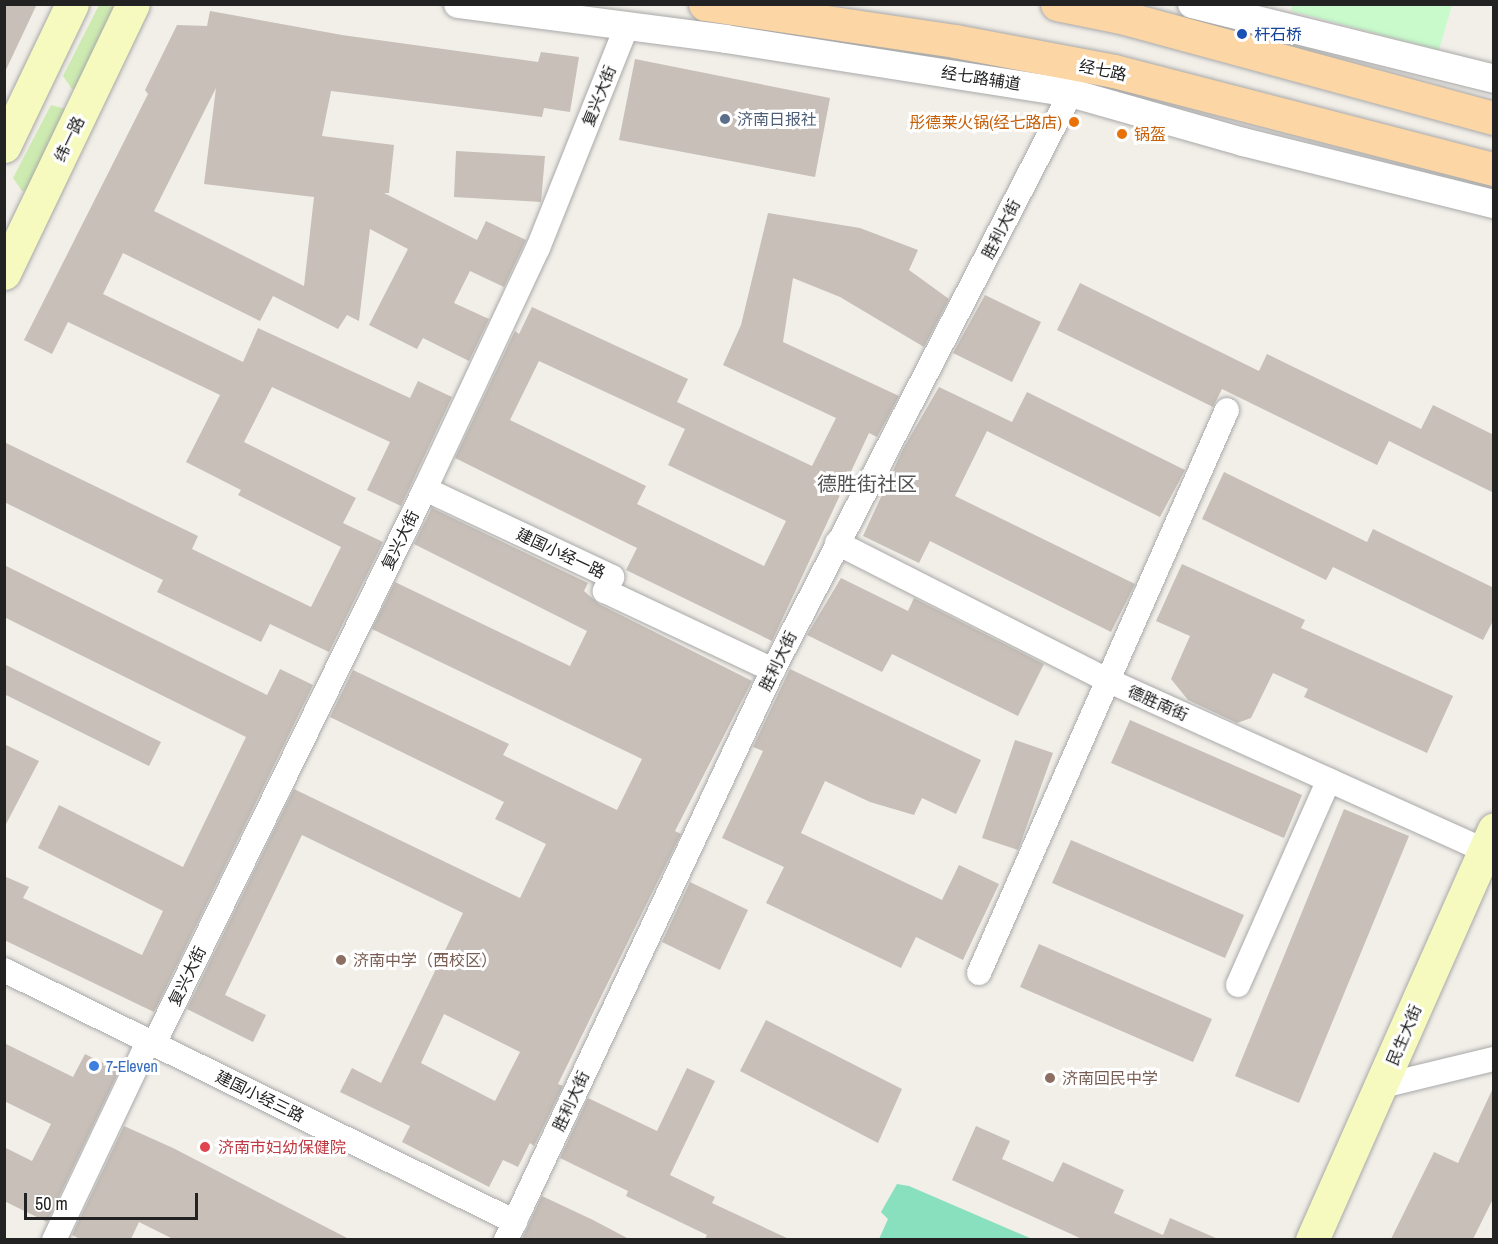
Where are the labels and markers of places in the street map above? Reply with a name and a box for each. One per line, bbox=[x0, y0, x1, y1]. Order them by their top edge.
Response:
place label: 杆石桥 bbox=[1254, 24, 1302, 44]
marker: 杆石桥 bbox=[1235, 27, 1249, 41]
place label: 济南日报社 bbox=[737, 109, 817, 129]
marker: 济南日报社 bbox=[718, 112, 732, 126]
place label: 彤德莱火锅(经七路店) bbox=[909, 112, 1062, 132]
marker: 彤德莱火锅(经七路店) bbox=[1067, 115, 1081, 129]
place label: 锅盔 bbox=[1134, 124, 1166, 144]
marker: 锅盔 bbox=[1115, 127, 1129, 141]
place label: 济南中学（西校区） bbox=[353, 950, 497, 970]
marker: 济南中学（西校区） bbox=[334, 953, 348, 967]
place label: 7-Eleven bbox=[106, 1056, 158, 1076]
marker: 7-Eleven bbox=[87, 1059, 101, 1073]
place label: 济南回民中学 bbox=[1062, 1068, 1158, 1088]
marker: 济南回民中学 bbox=[1043, 1071, 1057, 1085]
place label: 济南市妇幼保健院 bbox=[218, 1137, 346, 1157]
marker: 济南市妇幼保健院 bbox=[196, 1138, 214, 1156]

